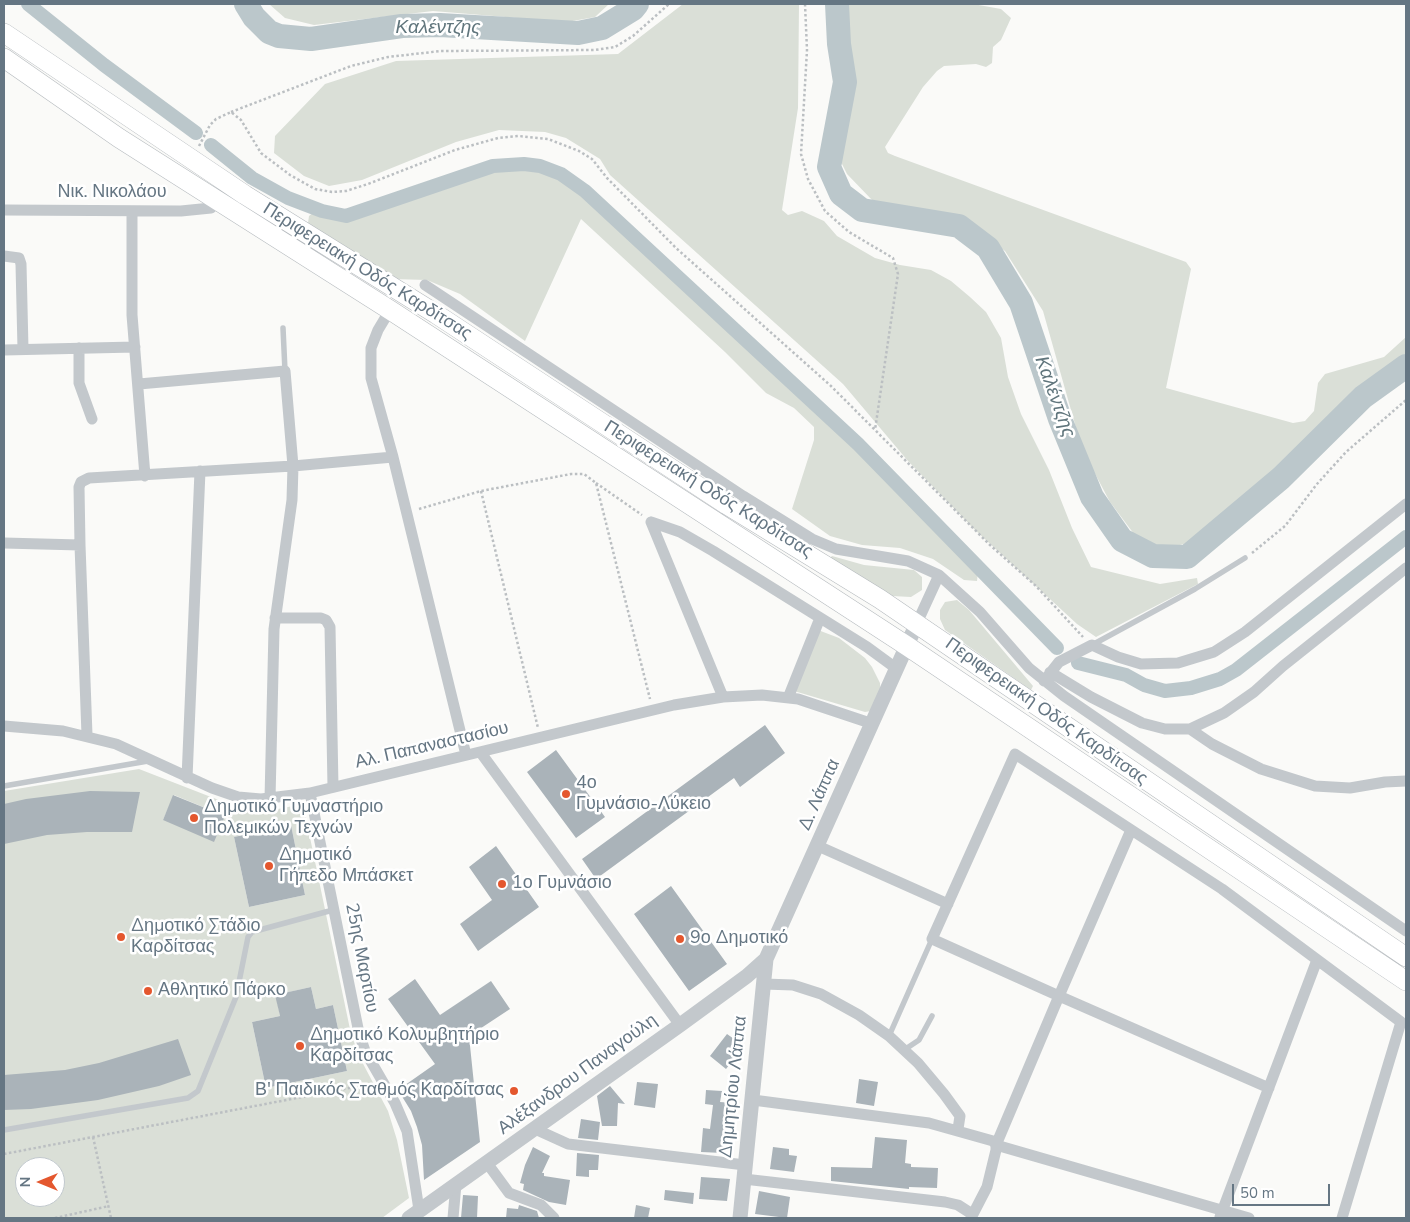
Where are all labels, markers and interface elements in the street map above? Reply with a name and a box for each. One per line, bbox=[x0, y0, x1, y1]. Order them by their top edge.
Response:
water label: Καλέντζης bbox=[396, 17, 480, 39]
street label: Νικ. Νικολάου bbox=[57, 182, 167, 204]
street label: Περιφερειακή Οδός Καρδίτσας bbox=[259, 199, 475, 345]
water label: Καλέντζης bbox=[1029, 353, 1079, 441]
street label: Περιφερειακή Οδός Καρδίτσας bbox=[600, 417, 816, 563]
street label: Περιφερειακή Οδός Καρδίτσας bbox=[941, 634, 1151, 790]
street label: Αλ. Παπαναστασίου bbox=[353, 718, 511, 774]
street label: Δ. Λάππα bbox=[795, 756, 845, 834]
place label: 4ο Γυμνάσιο-Λύκειο bbox=[576, 773, 711, 816]
marker: 4ο Γυμνάσιο-Λύκειο bbox=[560, 788, 572, 800]
place label: Δημοτικό Γυμναστήριο Πολεμικών Τεχνών bbox=[204, 797, 383, 840]
marker: Δημοτικό Γυμναστήριο Πολεμικών Τεχνών bbox=[188, 812, 200, 824]
place label: Δημοτικό Γήπεδο Μπάσκετ bbox=[279, 845, 413, 888]
marker: Δημοτικό Γήπεδο Μπάσκετ bbox=[263, 860, 275, 872]
place label: 1ο Γυμνάσιο bbox=[512, 873, 612, 895]
marker: 1ο Γυμνάσιο bbox=[496, 878, 508, 890]
street label: 25ης Μαρτίου bbox=[340, 901, 382, 1015]
place label: Δημοτικό Στάδιο Καρδίτσας bbox=[131, 916, 261, 959]
place label: 9ο Δημοτικό bbox=[690, 928, 788, 950]
marker: Δημοτικό Στάδιο Καρδίτσας bbox=[115, 931, 127, 943]
marker: 9ο Δημοτικό bbox=[674, 933, 686, 945]
place label: Αθλητικό Πάρκο bbox=[158, 980, 286, 1002]
marker: Αθλητικό Πάρκο bbox=[142, 985, 154, 997]
street label: Αλέξανδρου Παναγούλη bbox=[494, 1010, 662, 1140]
street label: Δημητρίου Λάππα bbox=[716, 1015, 752, 1159]
place label: Δημοτικό Κολυμβητήριο Καρδίτσας bbox=[310, 1025, 499, 1068]
marker: Δημοτικό Κολυμβητήριο Καρδίτσας bbox=[294, 1040, 306, 1052]
place label: Β' Παιδικός Σταθμός Καρδίτσας bbox=[255, 1080, 504, 1102]
marker: Β' Παιδικός Σταθμός Καρδίτσας bbox=[508, 1085, 520, 1097]
north arrow bbox=[15, 1157, 65, 1207]
scale bar bbox=[1235, 1174, 1332, 1206]
text: N bbox=[16, 1177, 35, 1187]
text: 50 m bbox=[1240, 1183, 1275, 1203]

